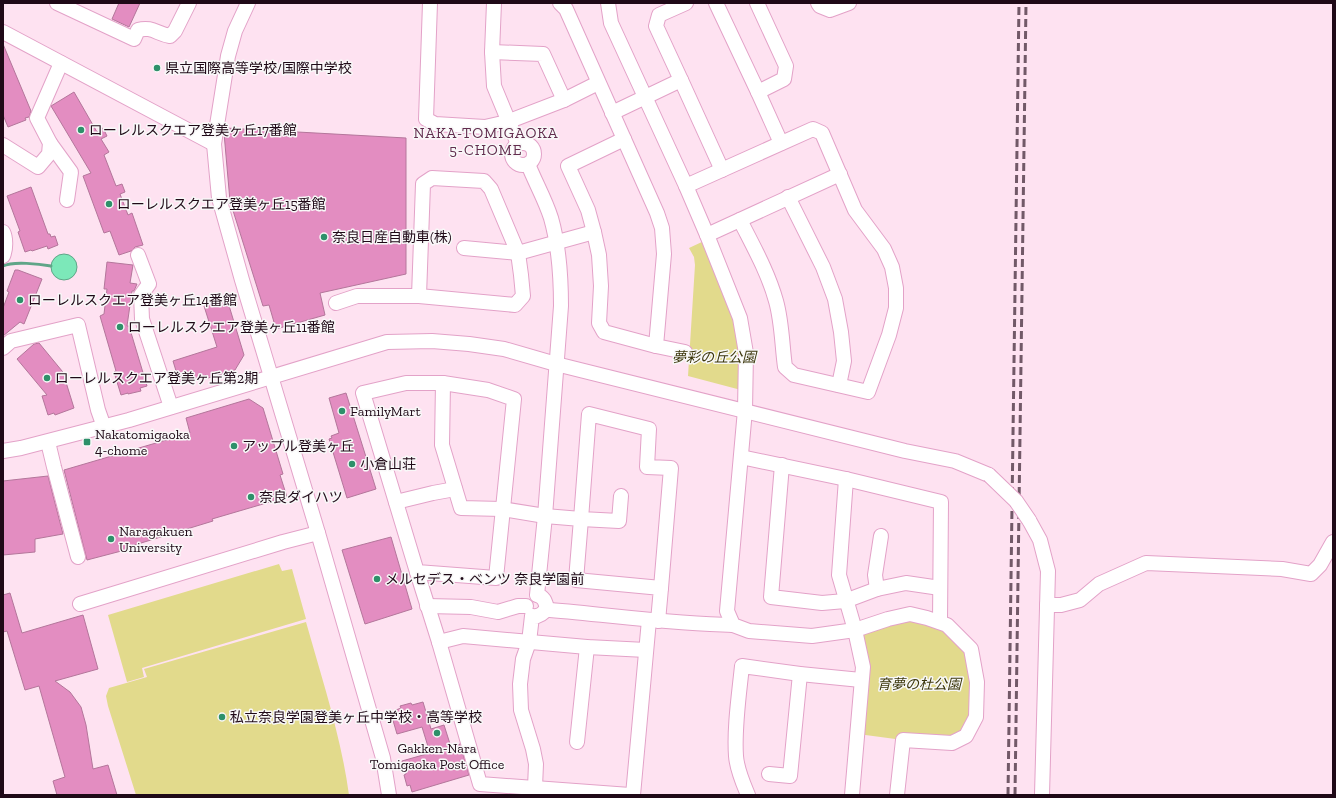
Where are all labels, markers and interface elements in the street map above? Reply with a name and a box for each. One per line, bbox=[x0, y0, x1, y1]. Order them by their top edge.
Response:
place label: 県立国際高等学校/国際中学校 bbox=[165, 60, 352, 77]
marker: 県立国際高等学校/国際中学校 bbox=[152, 63, 162, 73]
place label: ローレルスクエア登美ヶ丘17番館 bbox=[89, 122, 297, 139]
district label: NAKA-TOMIGAOKA 5-CHOME bbox=[413, 124, 559, 159]
marker: ローレルスクエア登美ヶ丘17番館 bbox=[76, 125, 86, 135]
place label: ローレルスクエア登美ヶ丘15番館 bbox=[117, 196, 326, 213]
marker: ローレルスクエア登美ヶ丘15番館 bbox=[104, 199, 114, 209]
place label: 奈良日産自動車(株) bbox=[332, 229, 452, 246]
marker: 奈良日産自動車(株) bbox=[319, 232, 329, 242]
place label: ローレルスクエア登美ヶ丘14番館 bbox=[28, 292, 237, 309]
marker: ローレルスクエア登美ヶ丘14番館 bbox=[15, 295, 25, 305]
place label: ローレルスクエア登美ヶ丘11番館 bbox=[128, 319, 335, 336]
marker: ローレルスクエア登美ヶ丘11番館 bbox=[115, 322, 125, 332]
park label: 夢彩の丘公園 bbox=[672, 349, 758, 366]
place label: ローレルスクエア登美ヶ丘第2期 bbox=[55, 370, 258, 387]
marker: ローレルスクエア登美ヶ丘第2期 bbox=[42, 373, 52, 383]
place label: FamilyMart bbox=[350, 403, 421, 420]
marker: FamilyMart bbox=[337, 406, 347, 416]
place label: Nakatomigaoka 4-chome bbox=[95, 426, 190, 459]
marker: Nakatomigaoka 4-chome bbox=[82, 437, 92, 447]
place label: アップル登美ヶ丘 bbox=[242, 438, 354, 455]
marker: アップル登美ヶ丘 bbox=[229, 441, 239, 451]
place label: 小倉山荘 bbox=[360, 456, 416, 473]
marker: 小倉山荘 bbox=[347, 459, 357, 469]
place label: 奈良ダイハツ bbox=[259, 489, 343, 506]
marker: 奈良ダイハツ bbox=[246, 492, 256, 502]
place label: Naragakuen University bbox=[119, 523, 193, 556]
marker: Naragakuen University bbox=[106, 534, 116, 544]
place label: メルセデス・ベンツ 奈良学園前 bbox=[385, 571, 584, 588]
marker: メルセデス・ベンツ 奈良学園前 bbox=[372, 574, 382, 584]
park label: 育夢の杜公園 bbox=[877, 676, 963, 693]
place label: 私立奈良学園登美ヶ丘中学校・高等学校 bbox=[230, 709, 482, 726]
marker: 私立奈良学園登美ヶ丘中学校・高等学校 bbox=[217, 712, 227, 722]
marker: Gakken-Nara Tomigaoka Post Office bbox=[432, 728, 442, 738]
place label: Gakken-Nara Tomigaoka Post Office bbox=[370, 740, 505, 773]

